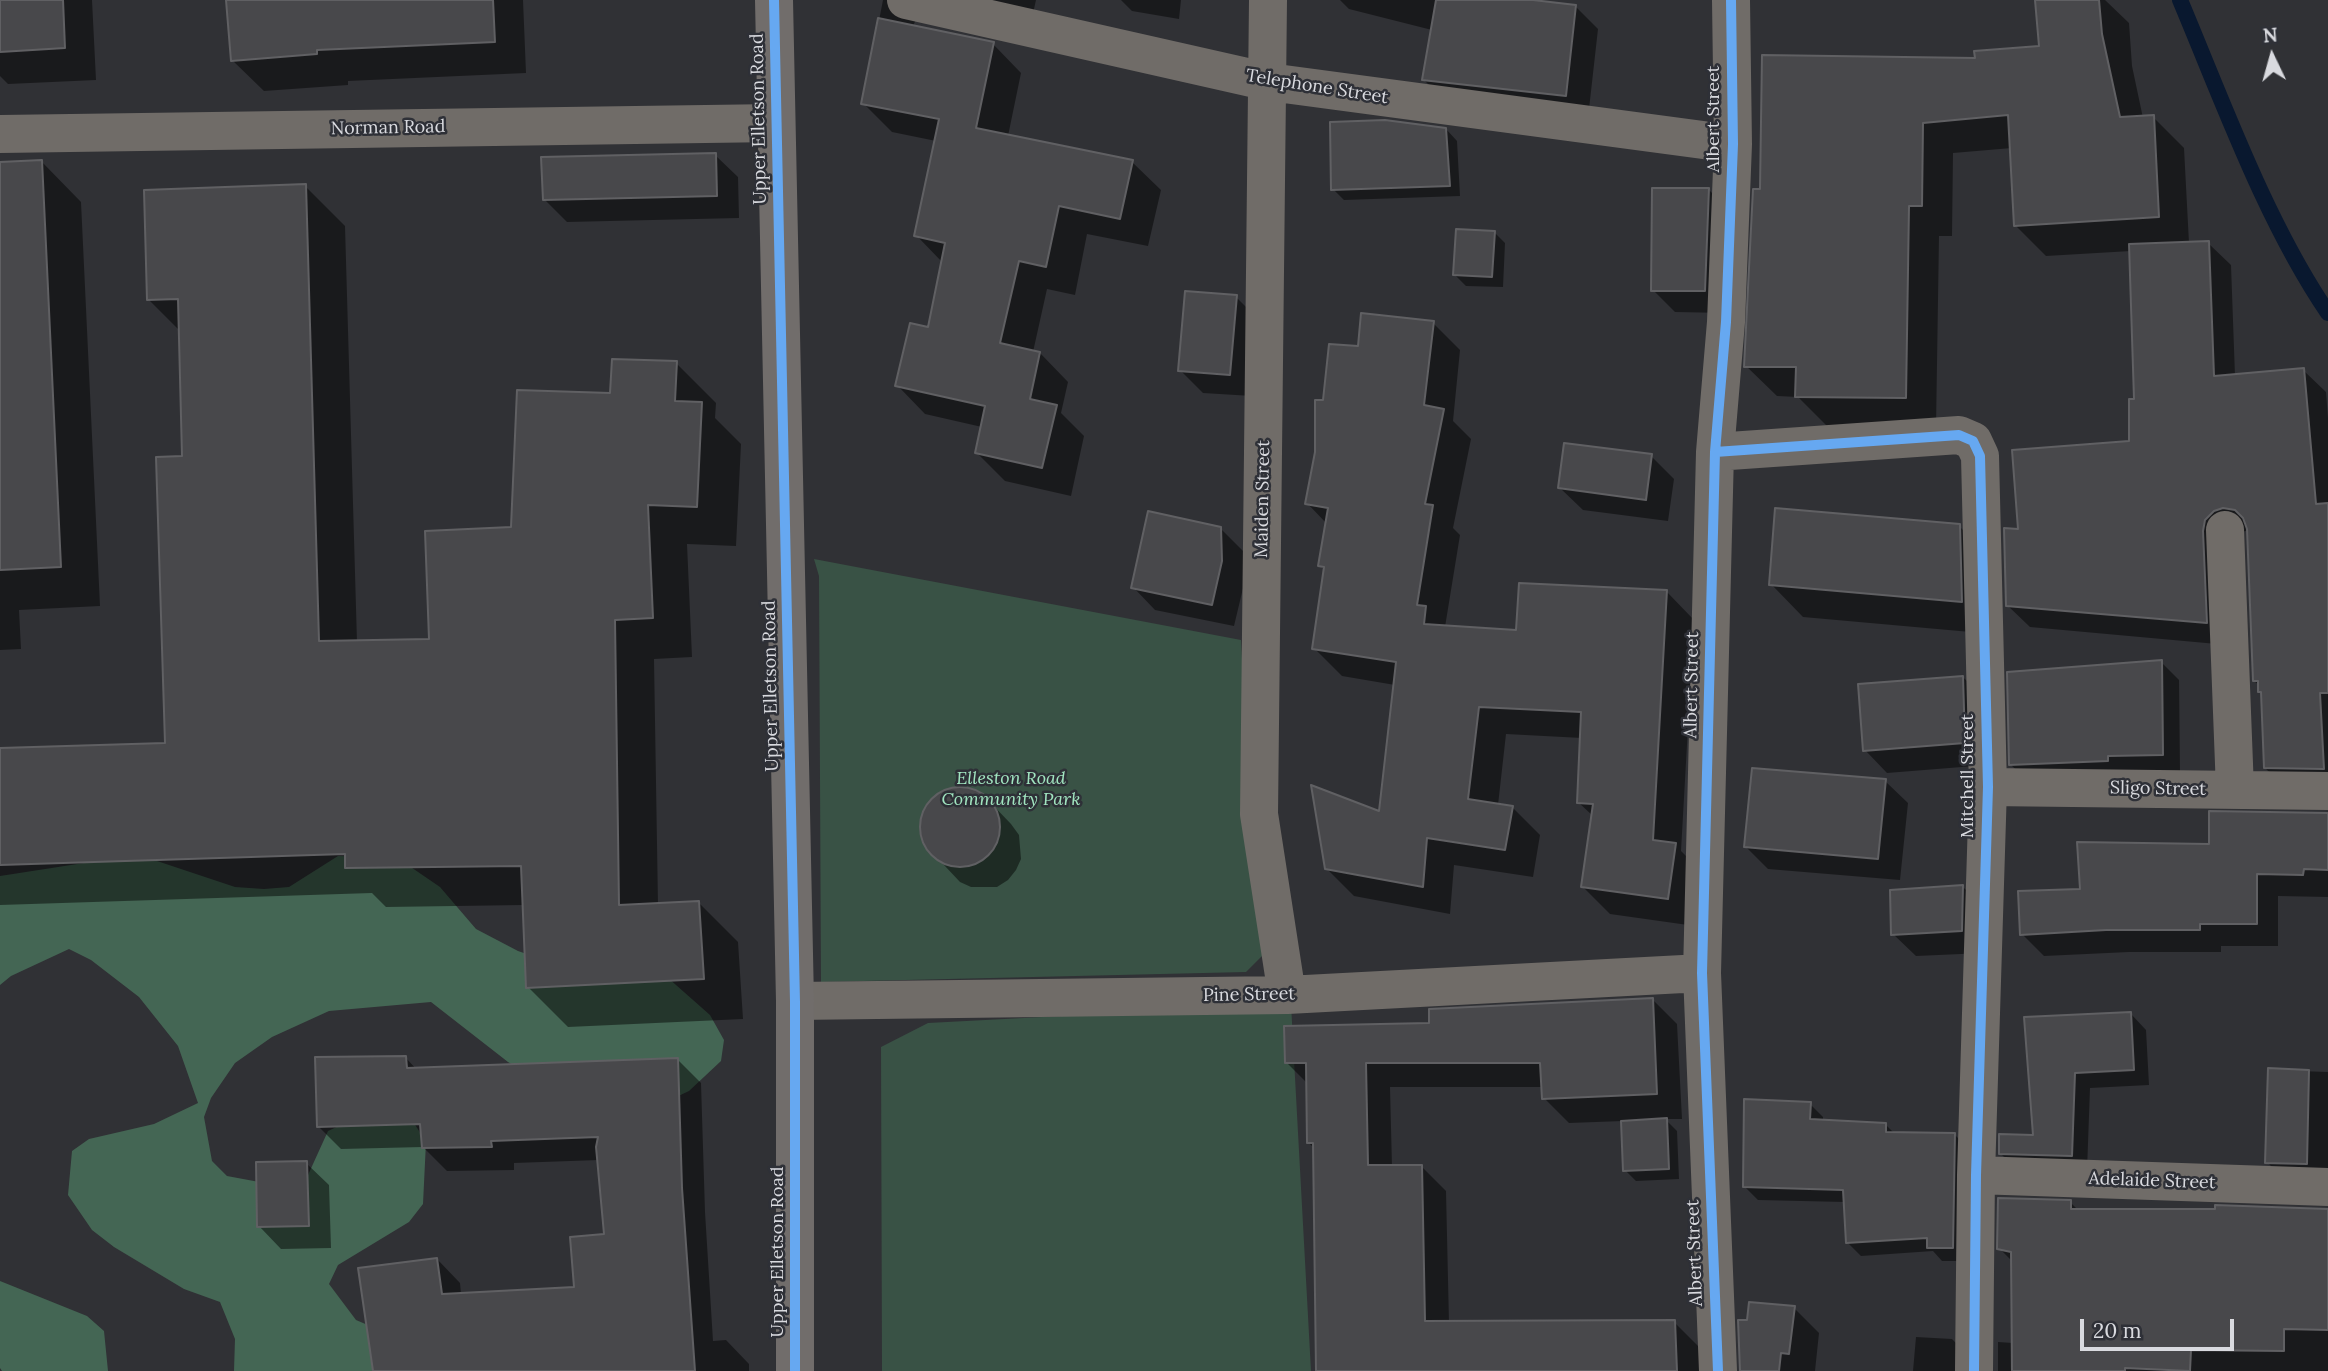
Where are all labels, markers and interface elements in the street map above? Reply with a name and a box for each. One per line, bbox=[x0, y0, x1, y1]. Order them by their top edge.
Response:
north arrow bbox=[2237, 21, 2307, 91]
text: N bbox=[2262, 22, 2279, 48]
street label: Upper Elletson Road bbox=[747, 33, 771, 205]
street label: Telephone Street bbox=[1244, 65, 1390, 109]
street label: Albert Street bbox=[1703, 65, 1725, 173]
street label: Norman Road bbox=[330, 116, 446, 140]
street label: Maiden Street bbox=[1251, 440, 1275, 558]
street label: Upper Elletson Road bbox=[759, 600, 783, 772]
street label: Albert Street bbox=[1680, 631, 1704, 739]
street label: Mitchell Street bbox=[1957, 714, 1979, 838]
park label: Elleston Road Community Park bbox=[941, 768, 1081, 810]
street label: Sligo Street bbox=[2110, 777, 2206, 801]
street label: Pine Street bbox=[1203, 983, 1295, 1007]
street label: Upper Elletson Road bbox=[767, 1166, 789, 1338]
street label: Adelaide Street bbox=[2088, 1168, 2216, 1194]
street label: Albert Street bbox=[1682, 1199, 1708, 1307]
scale bar bbox=[2083, 1304, 2237, 1348]
text: 20 m bbox=[2093, 1317, 2142, 1344]

